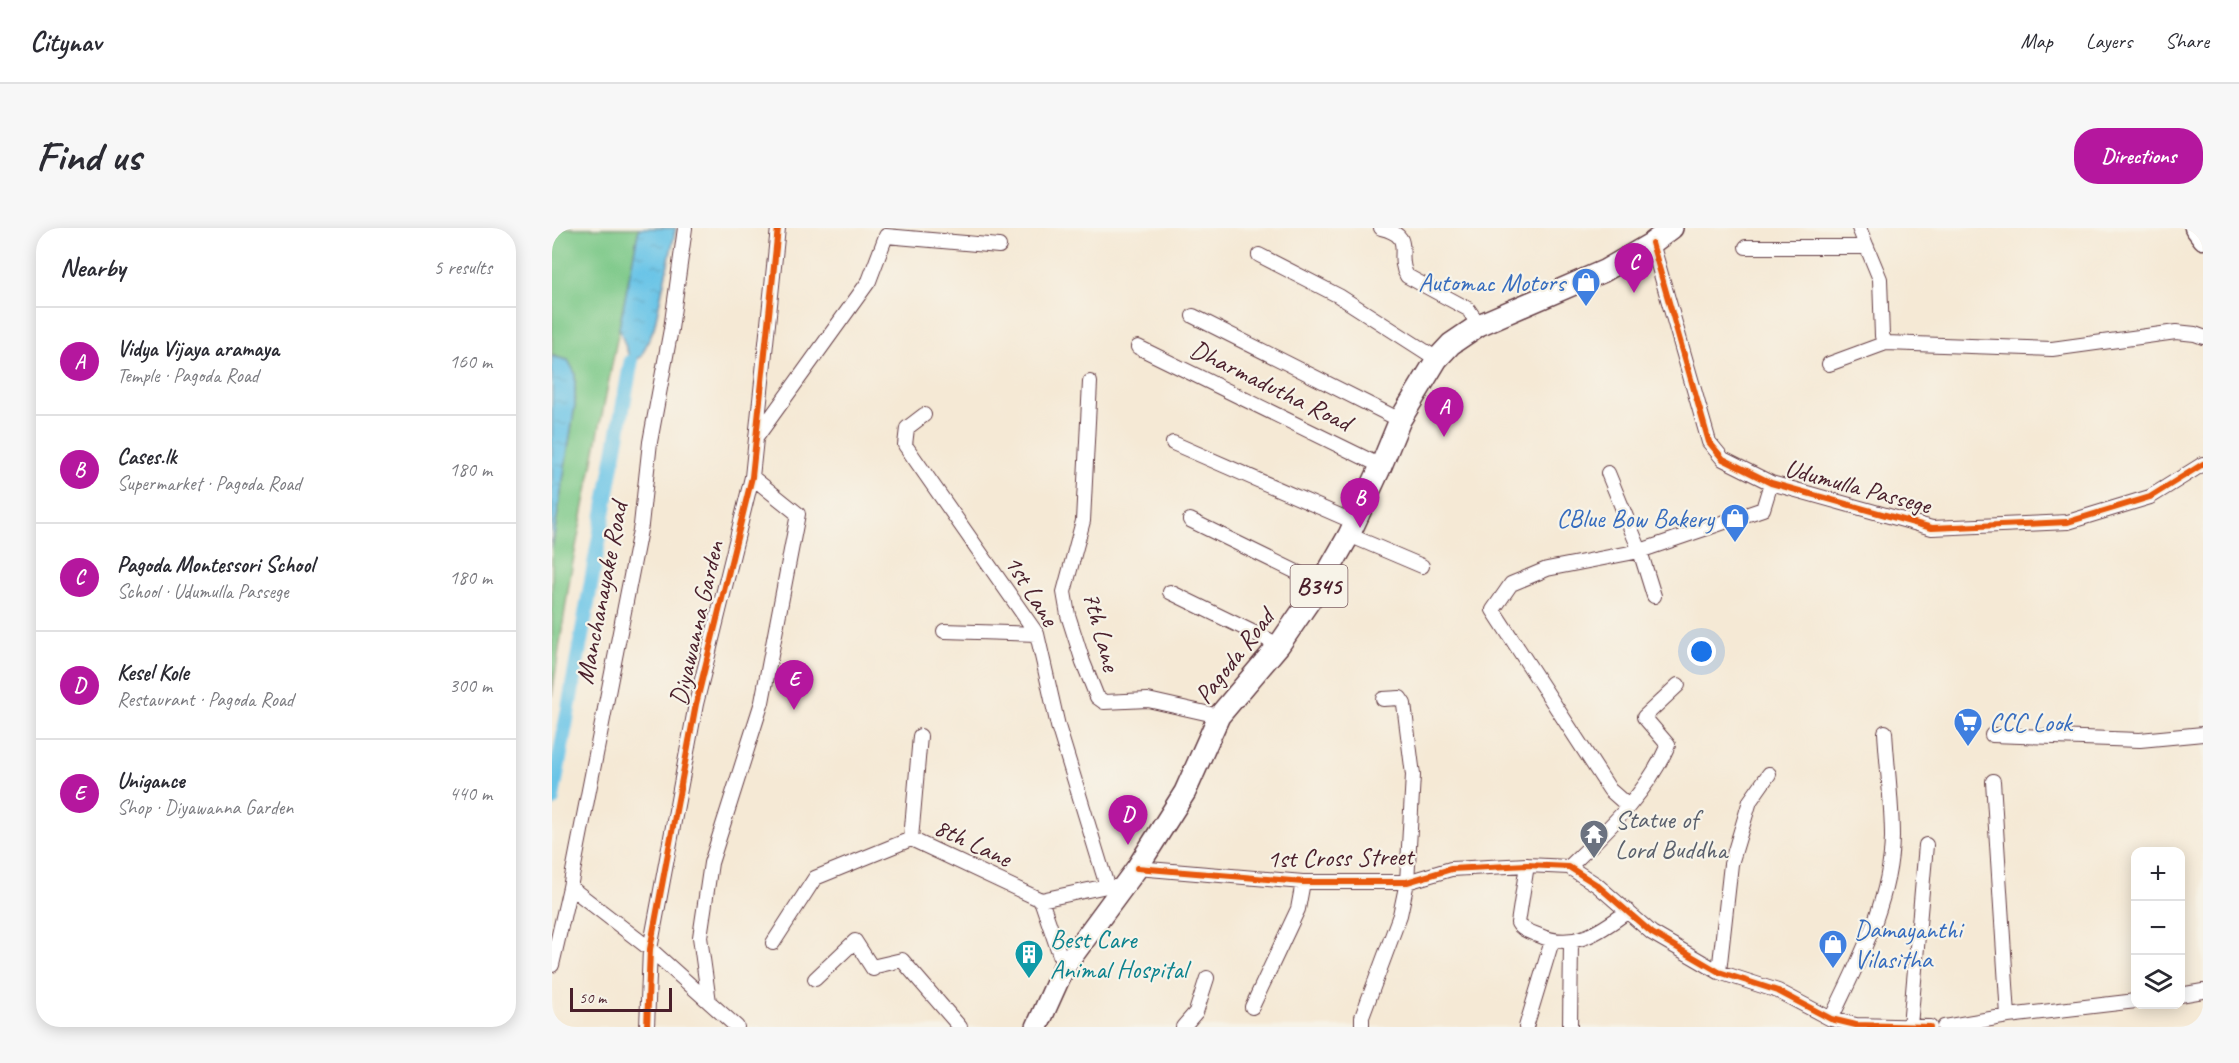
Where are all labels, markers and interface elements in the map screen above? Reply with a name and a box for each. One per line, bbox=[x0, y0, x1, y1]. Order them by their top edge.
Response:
text: Citynav bbox=[30, 24, 101, 59]
text: Map bbox=[2020, 28, 2053, 54]
text: Layers bbox=[2086, 28, 2132, 54]
text: Share bbox=[2165, 28, 2209, 54]
button: Directions bbox=[2074, 128, 2203, 184]
text: Find us bbox=[36, 130, 141, 183]
pin: C bbox=[1614, 244, 1654, 293]
text: Nearby bbox=[60, 251, 125, 284]
text: 5 results bbox=[433, 255, 492, 280]
place label: Automac Motors bbox=[1418, 266, 1567, 299]
shop icon: Automac Motors bbox=[1570, 266, 1602, 308]
street label: Dharmadutha Road bbox=[1185, 332, 1360, 440]
text: Vidya Vijaya aramaya bbox=[117, 335, 279, 363]
text: A bbox=[74, 349, 85, 374]
text: 160 m bbox=[449, 349, 492, 374]
text: Temple · Pagoda Road bbox=[117, 363, 259, 388]
pin: A bbox=[1424, 388, 1464, 437]
text: Cases.lk bbox=[117, 443, 177, 471]
street label: Udumulla Passege bbox=[1781, 451, 1936, 522]
text: B bbox=[74, 457, 85, 482]
text: 180 m bbox=[449, 457, 492, 482]
text: Supermarket · Pagoda Road bbox=[117, 471, 301, 496]
pin: B bbox=[1340, 478, 1380, 528]
street label: Manchanayake Road bbox=[568, 496, 636, 687]
place label: CBlue Bow Bakery bbox=[1556, 502, 1716, 535]
shop icon: CBlue Bow Bakery bbox=[1719, 502, 1751, 544]
street label: Diyawanna Garden bbox=[662, 537, 732, 708]
street label: 1st Lane bbox=[997, 548, 1067, 633]
text: Pagoda Montessori School bbox=[117, 551, 314, 579]
text: C bbox=[75, 565, 84, 590]
text: 180 m bbox=[449, 565, 492, 590]
road number: B345 bbox=[1290, 565, 1347, 607]
text: School · Udumulla Passege bbox=[117, 579, 289, 604]
street label: 7th Lane bbox=[1075, 588, 1128, 676]
street label: Pagoda Road bbox=[1187, 599, 1284, 710]
your location bbox=[1687, 637, 1716, 666]
text: Kesel Kole bbox=[117, 659, 189, 687]
pin: E bbox=[774, 660, 814, 710]
text: D bbox=[74, 673, 85, 698]
text: 300 m bbox=[449, 673, 492, 698]
text: Restaurant · Pagoda Road bbox=[117, 687, 294, 712]
supermarket icon: CCC Look bbox=[1952, 706, 1984, 748]
place label: CCC Look bbox=[1989, 706, 2074, 739]
text: Unigance bbox=[117, 767, 185, 795]
text: E bbox=[74, 781, 85, 806]
text: 440 m bbox=[449, 781, 492, 806]
text: Shop · Diyawanna Garden bbox=[117, 795, 293, 820]
pin: D bbox=[1108, 796, 1148, 845]
place label: Statue of Lord Buddha bbox=[1615, 803, 1729, 866]
street label: 8th Lane bbox=[929, 810, 1018, 875]
temple icon: Statue of Lord Buddha bbox=[1578, 818, 1610, 860]
street label: 1st Cross Street bbox=[1267, 840, 1416, 875]
map controls bbox=[2131, 847, 2185, 1009]
button: + bbox=[2131, 847, 2185, 901]
button: − bbox=[2131, 901, 2185, 955]
place label: Damayanthi Vilasitha bbox=[1854, 913, 1965, 976]
place label: Best Care Animal Hospital bbox=[1050, 923, 1192, 986]
shop icon: Damayanthi Vilasitha bbox=[1817, 928, 1849, 970]
building icon: Best Care Animal Hospital bbox=[1013, 938, 1045, 980]
button: layers bbox=[2131, 955, 2185, 1009]
scale bar bbox=[570, 985, 672, 1012]
text: 50 m bbox=[579, 988, 606, 1008]

